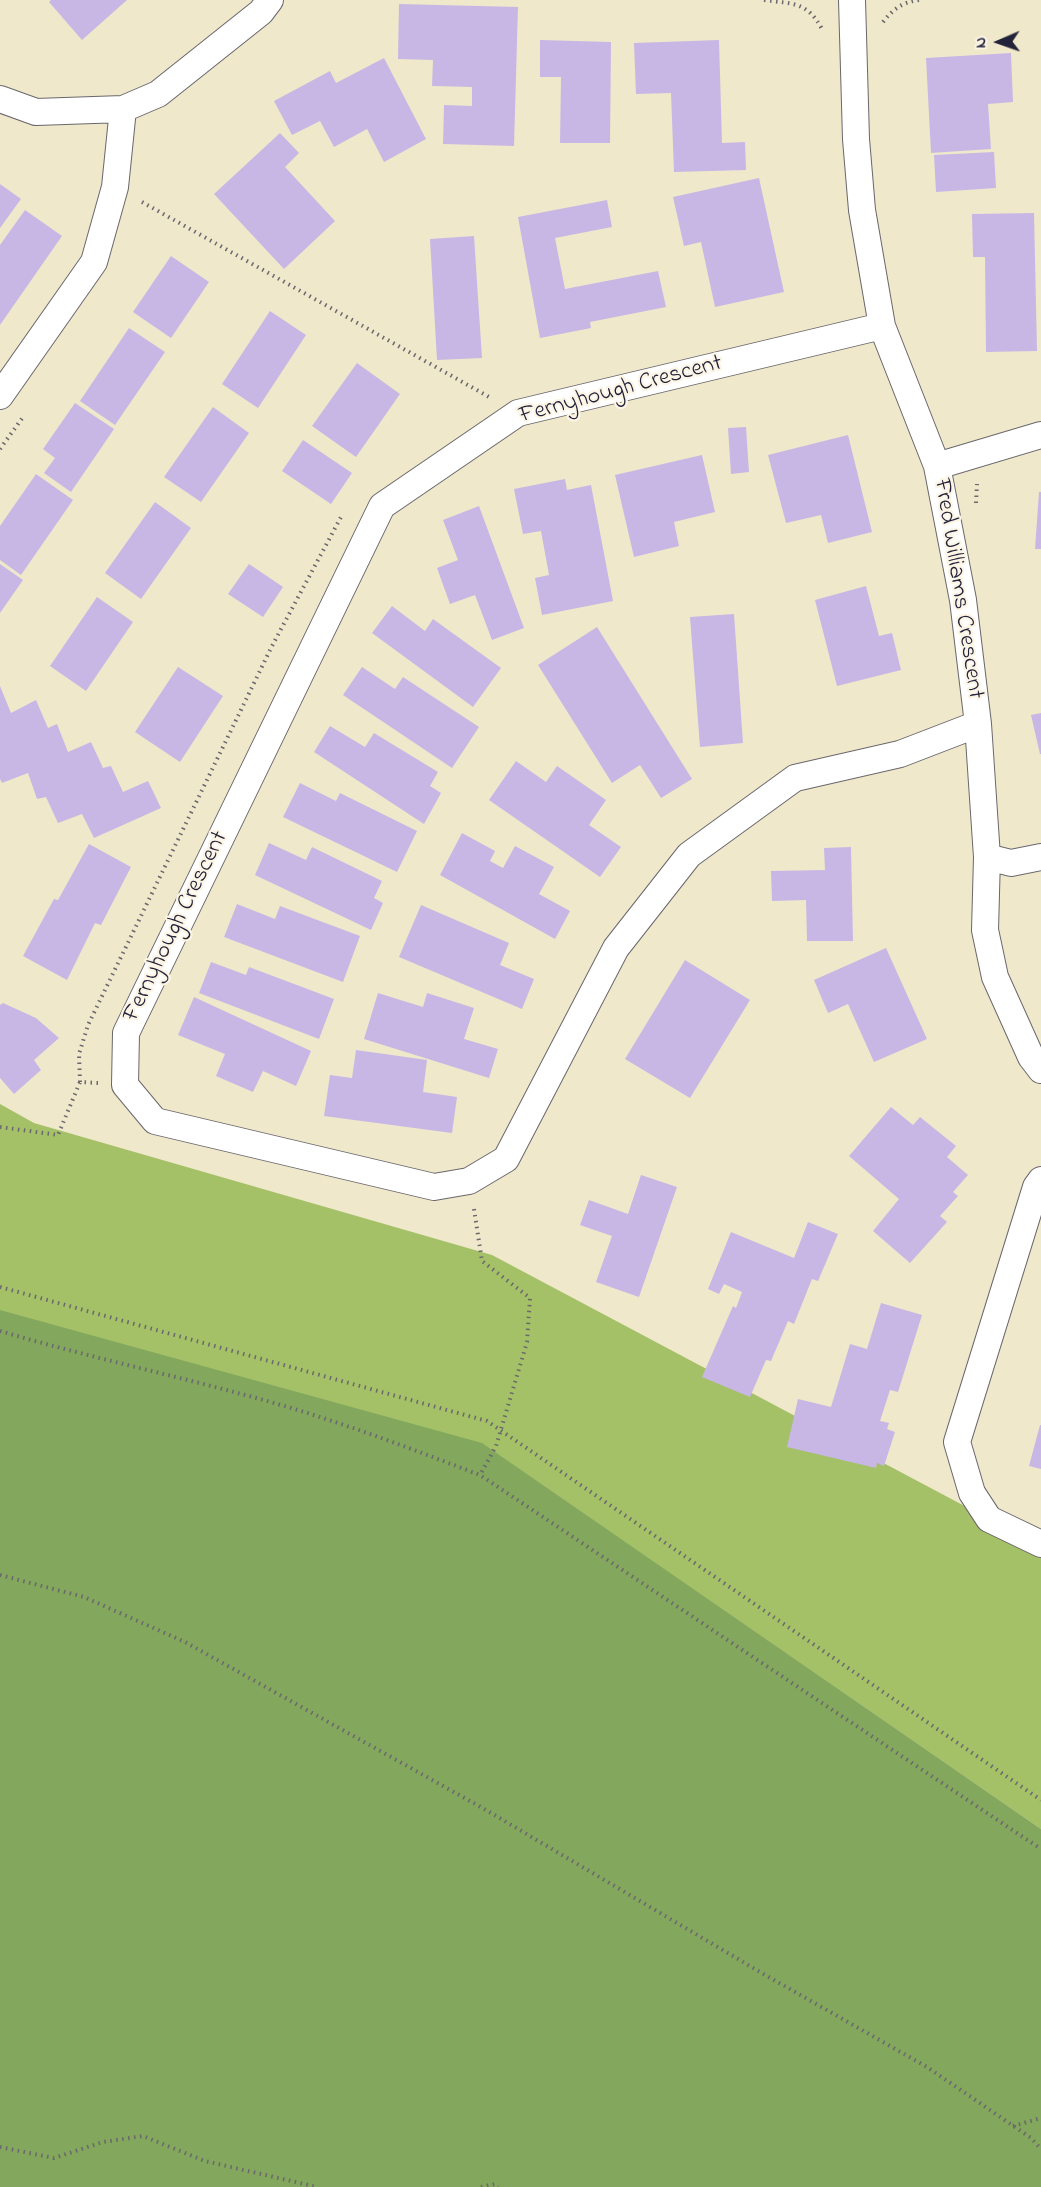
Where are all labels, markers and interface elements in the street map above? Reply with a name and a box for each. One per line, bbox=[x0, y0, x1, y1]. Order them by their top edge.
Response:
north arrow bbox=[969, 12, 1029, 72]
text: N bbox=[969, 37, 993, 48]
street label: Fernyhough Crescent bbox=[517, 350, 725, 432]
street label: Fred Williams Crescent bbox=[925, 477, 989, 701]
street label: Fernyhough Crescent bbox=[118, 827, 236, 1027]

